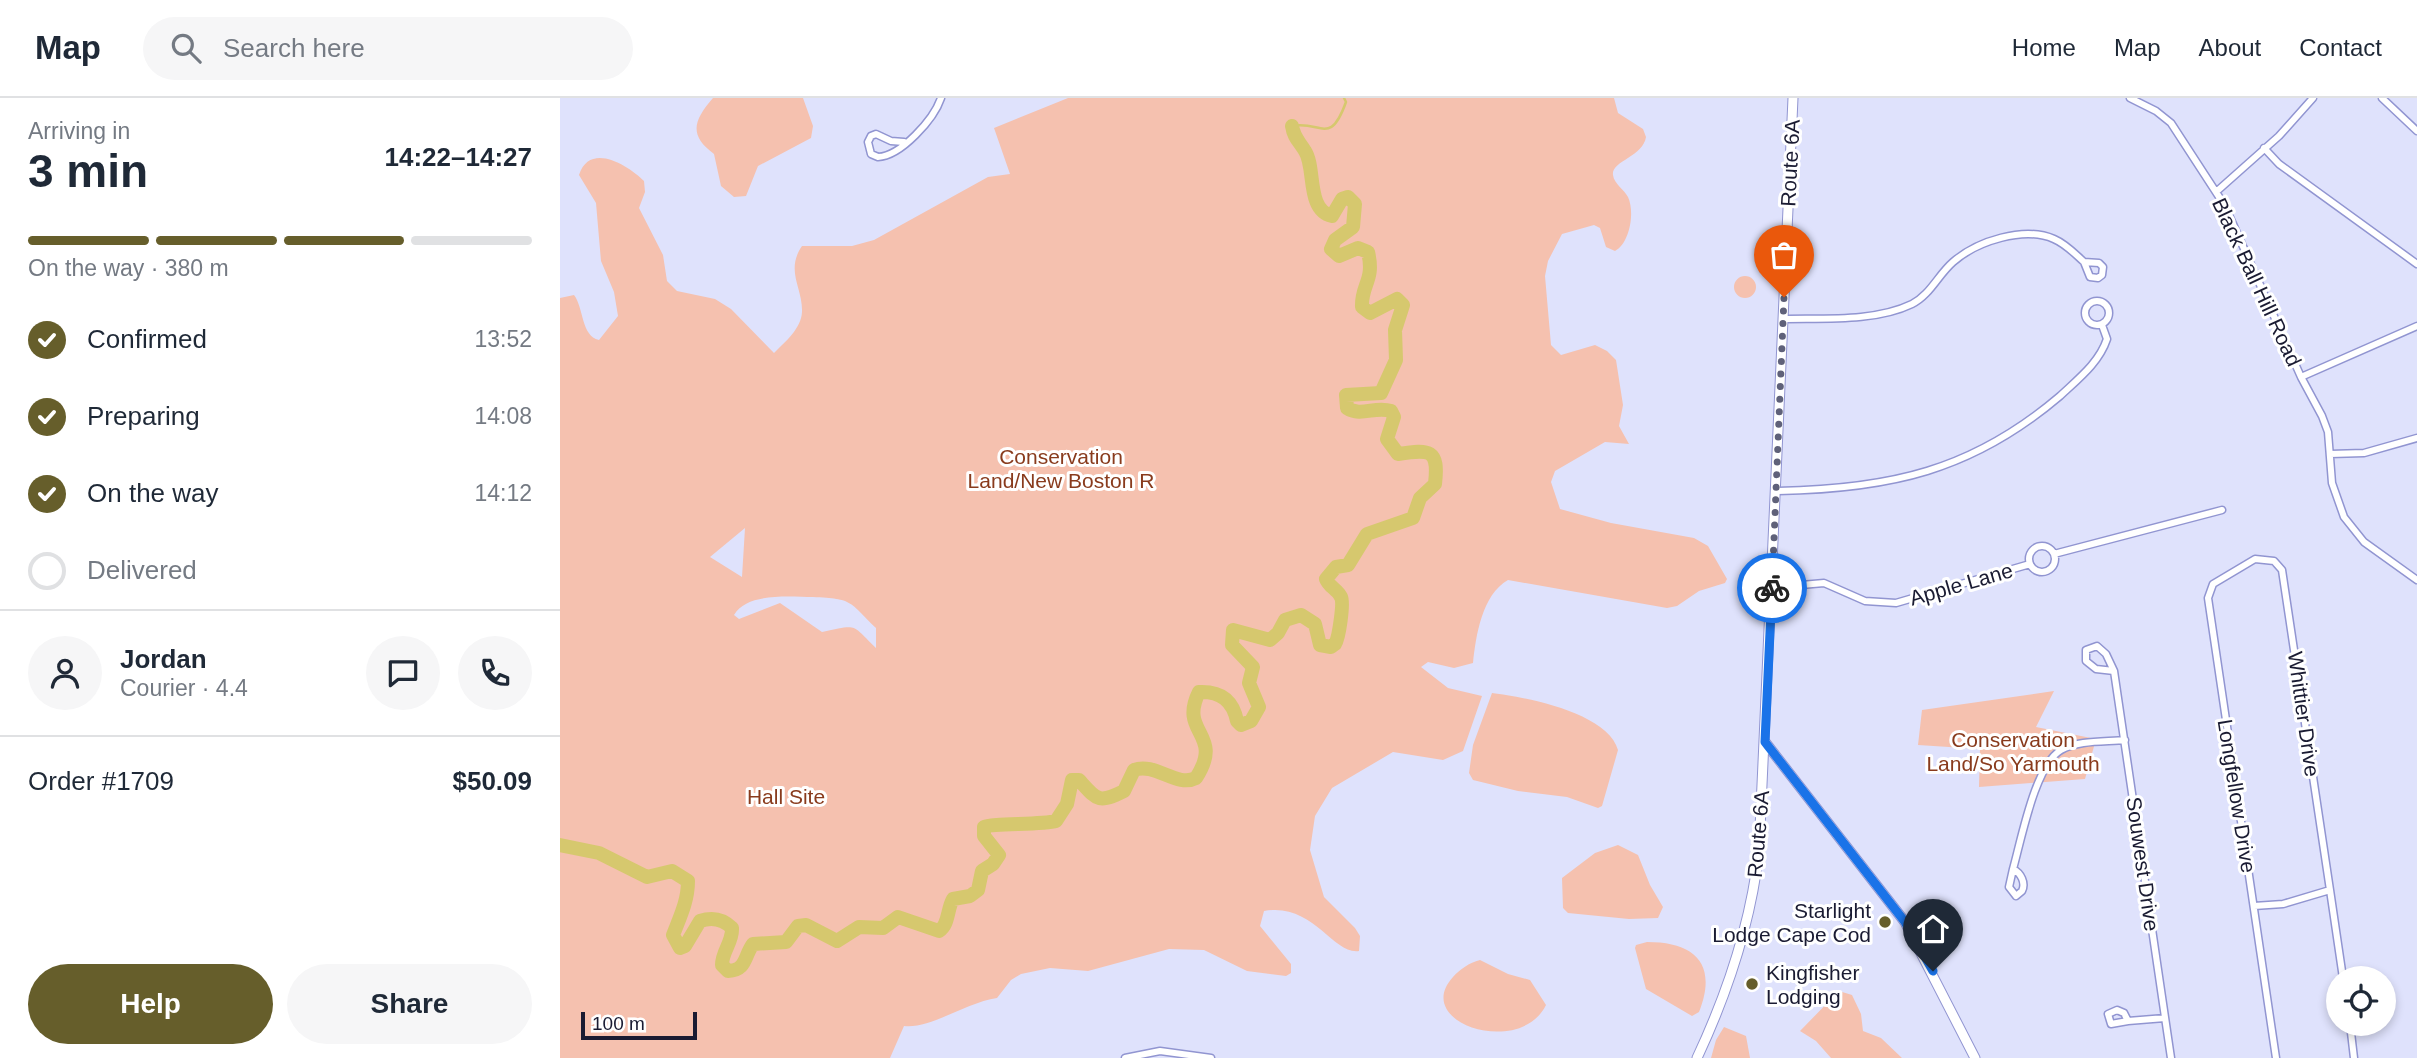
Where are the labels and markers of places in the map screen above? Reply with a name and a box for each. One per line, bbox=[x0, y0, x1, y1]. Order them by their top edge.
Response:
pin bbox=[1754, 225, 1814, 297]
place label: Starlight Lodge Cape Cod bbox=[1712, 899, 1871, 946]
pin bbox=[1903, 899, 1963, 971]
marker: Starlight Lodge Cape Cod bbox=[1877, 914, 1893, 930]
place label: Kingfisher Lodging bbox=[1766, 961, 1859, 1008]
marker: Kingfisher Lodging bbox=[1744, 976, 1760, 992]

